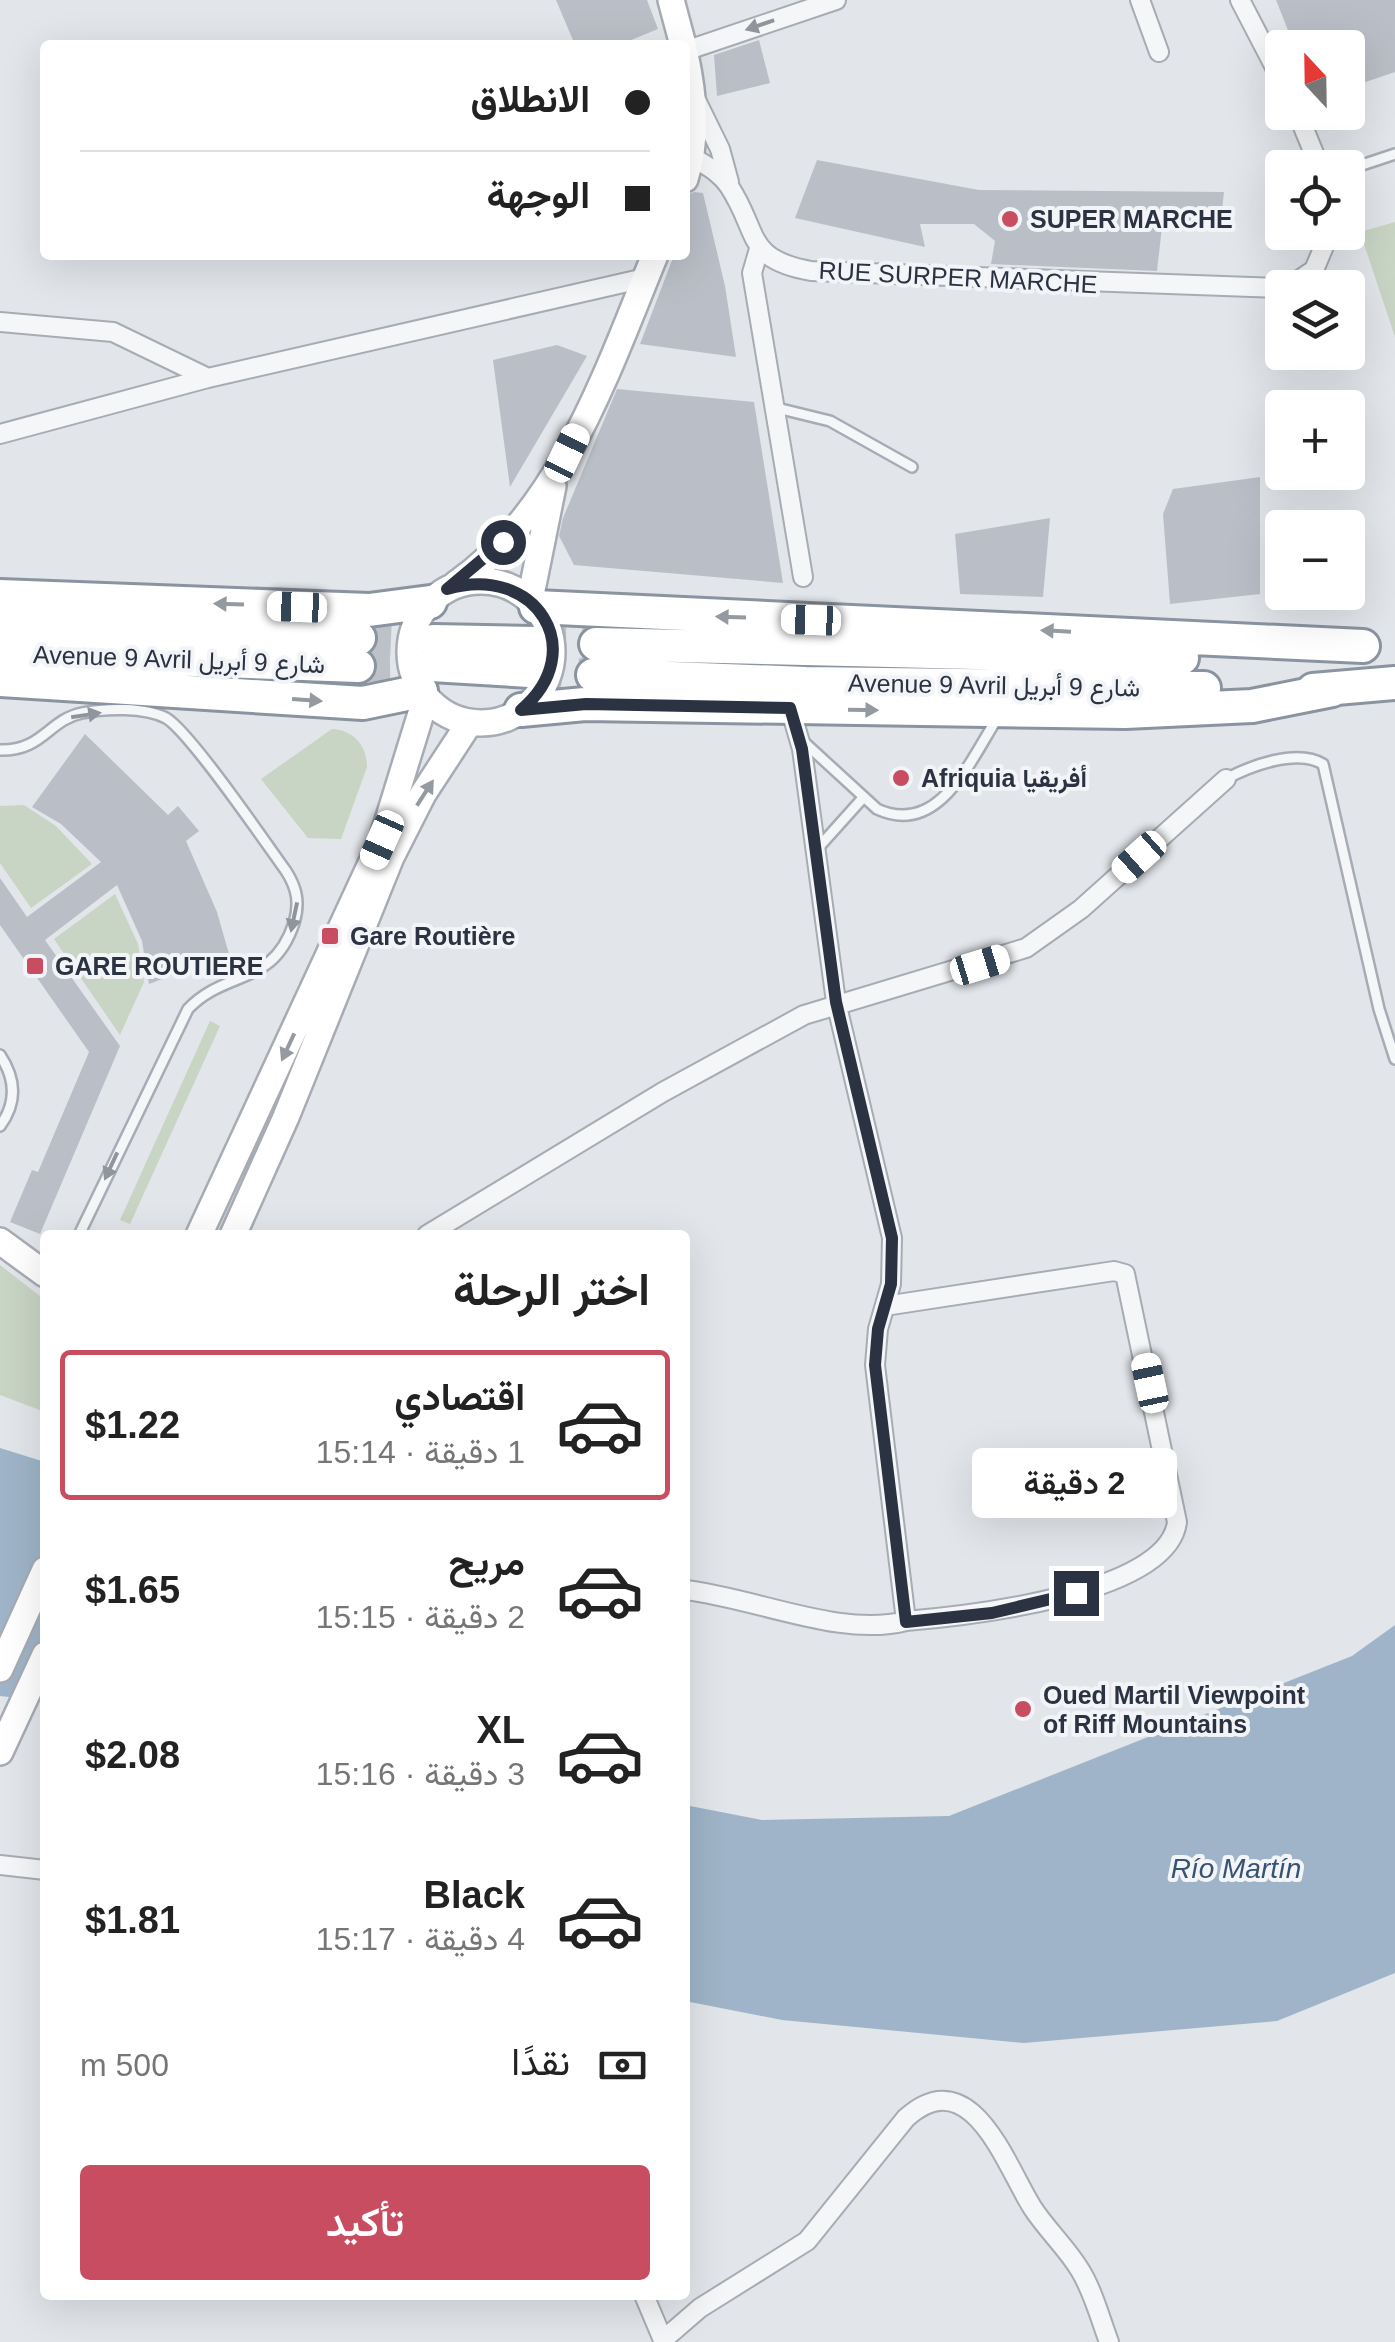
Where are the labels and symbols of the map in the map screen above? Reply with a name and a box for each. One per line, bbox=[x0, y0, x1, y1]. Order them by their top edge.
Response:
one-way arrow bbox=[745, 18, 775, 33]
north arrow bbox=[1265, 30, 1365, 130]
place label: SUPER MARCHE bbox=[1030, 205, 1233, 233]
marker: SUPER MARCHE bbox=[999, 208, 1021, 230]
street label: RUE SURPER MARCHE bbox=[818, 256, 1098, 298]
car bbox=[540, 419, 594, 487]
route start bbox=[481, 520, 526, 565]
car bbox=[266, 591, 328, 623]
one-way arrow bbox=[212, 596, 244, 612]
car bbox=[780, 604, 842, 636]
one-way arrow bbox=[715, 609, 747, 625]
one-way arrow bbox=[1039, 623, 1071, 639]
street label: Avenue 9 Avril شارع 9 أبريل bbox=[32, 640, 325, 681]
street label: Avenue 9 Avril شارع 9 أبريل bbox=[848, 668, 1140, 705]
one-way arrow bbox=[291, 692, 323, 708]
one-way arrow bbox=[847, 702, 879, 718]
one-way arrow bbox=[71, 706, 103, 722]
place label: Afriquia أفريقيا bbox=[921, 764, 1087, 794]
marker: Afriquia أفريقيا bbox=[890, 767, 912, 789]
one-way arrow bbox=[416, 779, 434, 807]
car bbox=[356, 806, 408, 874]
car bbox=[1107, 826, 1171, 888]
one-way arrow bbox=[286, 902, 301, 933]
place label: Gare Routière bbox=[350, 922, 515, 950]
marker: Gare Routière bbox=[319, 925, 341, 947]
car bbox=[947, 942, 1013, 988]
place label: GARE ROUTIERE bbox=[55, 952, 263, 980]
marker: GARE ROUTIERE bbox=[24, 955, 46, 977]
one-way arrow bbox=[279, 1033, 296, 1062]
one-way arrow bbox=[103, 1152, 120, 1181]
car bbox=[1129, 1351, 1171, 1415]
callout: 2 دقيقة bbox=[974, 1448, 1178, 1518]
route end bbox=[1054, 1571, 1099, 1616]
place label: Oued Martil Viewpoint of Riff Mountains bbox=[1043, 1681, 1306, 1738]
marker: Oued Martil Viewpoint of Riff Mountains bbox=[1012, 1698, 1034, 1720]
water label: Río Martín bbox=[1171, 1853, 1301, 1884]

